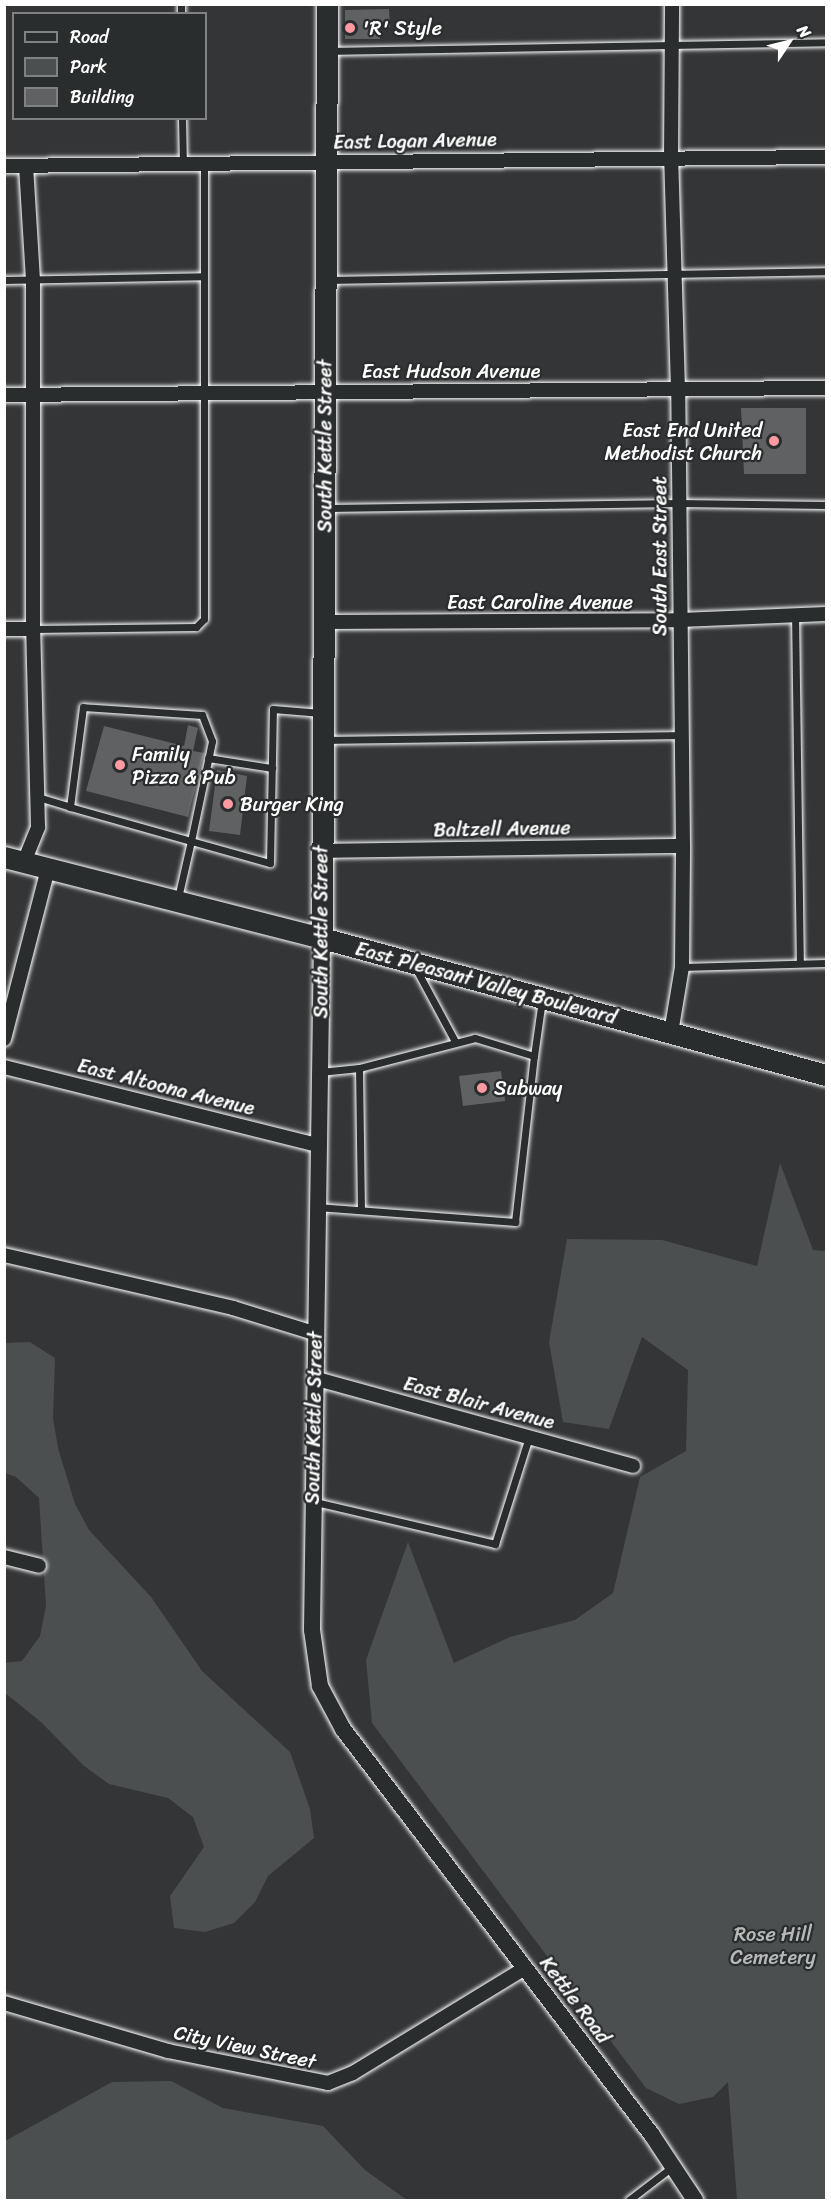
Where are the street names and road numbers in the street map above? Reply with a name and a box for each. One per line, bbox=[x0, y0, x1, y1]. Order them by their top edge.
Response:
street label: East Logan Avenue bbox=[333, 128, 497, 154]
street label: South Kettle Street bbox=[313, 358, 337, 534]
street label: East Hudson Avenue bbox=[362, 359, 540, 383]
street label: South East Street bbox=[648, 476, 672, 636]
street label: East Caroline Avenue bbox=[447, 590, 633, 614]
street label: Baltzell Avenue bbox=[433, 816, 571, 842]
street label: South Kettle Street bbox=[309, 844, 333, 1020]
street label: East Pleasant Valley Boulevard bbox=[352, 936, 620, 1030]
street label: East Altoona Avenue bbox=[75, 1053, 257, 1121]
street label: South Kettle Street bbox=[300, 1330, 328, 1506]
street label: East Blair Avenue bbox=[401, 1371, 557, 1435]
street label: Kettle Road bbox=[534, 1952, 616, 2048]
street label: City View Street bbox=[171, 2020, 319, 2074]

